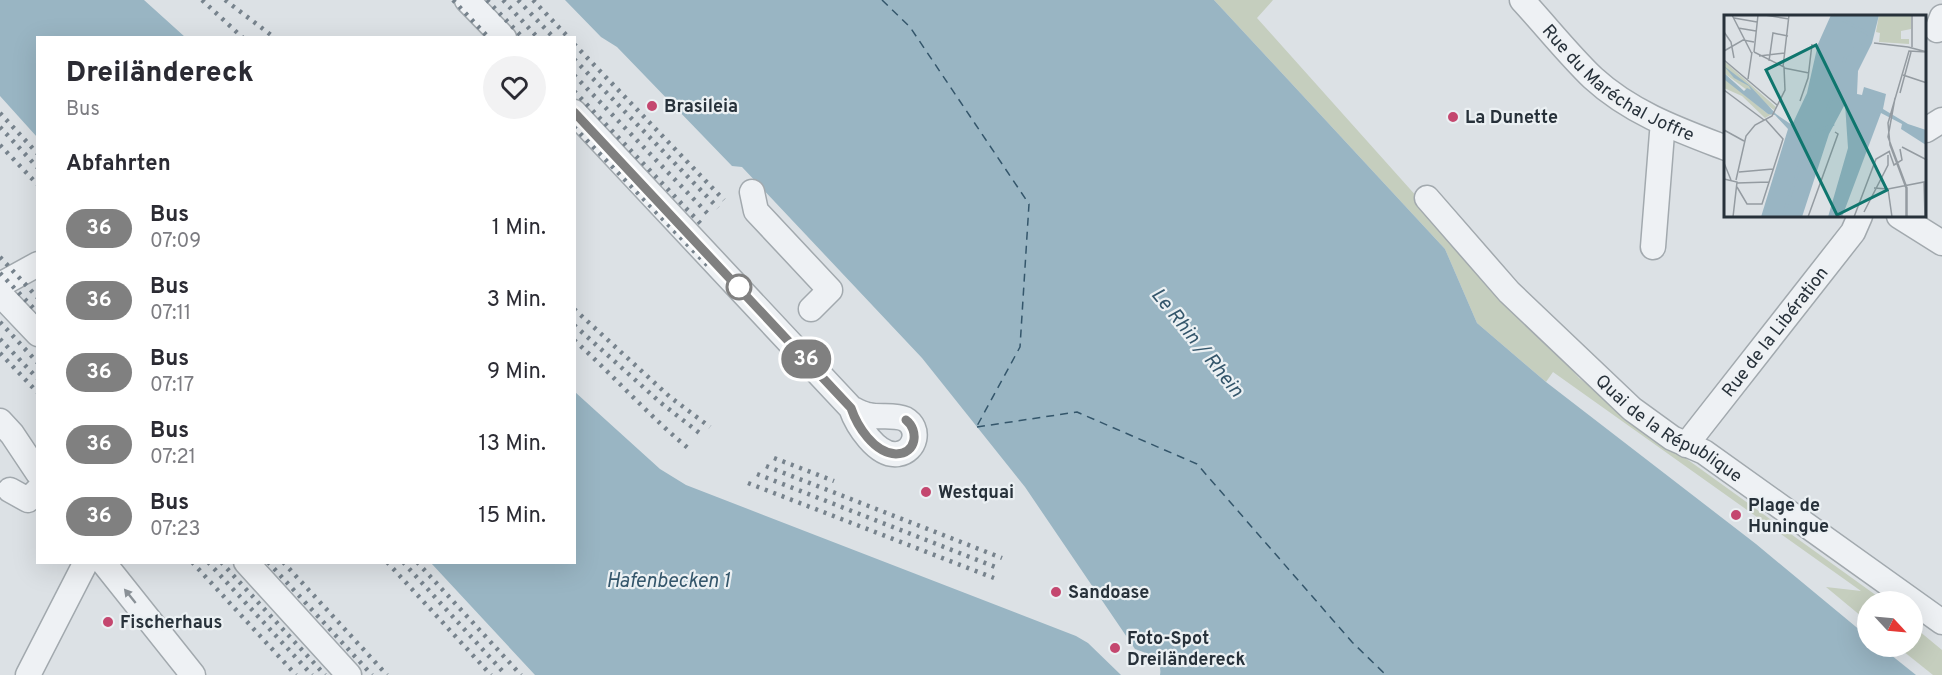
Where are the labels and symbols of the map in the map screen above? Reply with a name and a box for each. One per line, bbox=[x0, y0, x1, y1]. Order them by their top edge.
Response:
inset map bbox=[1724, 15, 1927, 218]
street label: Rue du Maréchal Joffre bbox=[1536, 20, 1697, 148]
place label: Brasileia bbox=[664, 96, 738, 119]
marker: Brasileia bbox=[645, 99, 659, 113]
place label: La Dunette bbox=[1465, 107, 1558, 130]
marker: La Dunette bbox=[1446, 110, 1460, 124]
street label: Rue de la Libération bbox=[1718, 263, 1834, 403]
unlabelled marker bbox=[726, 274, 752, 300]
water label: Le Rhin / Rhein bbox=[1144, 283, 1249, 403]
line badge: 36 bbox=[779, 340, 833, 378]
street label: Quai de la République bbox=[1590, 370, 1746, 489]
place label: Westquai bbox=[938, 482, 1014, 505]
marker: Westquai bbox=[919, 485, 933, 499]
place label: Plage de Huningue bbox=[1748, 495, 1829, 539]
marker: Plage de Huningue bbox=[1729, 508, 1743, 522]
water label: Hafenbecken 1 bbox=[606, 569, 731, 595]
place label: Sandoase bbox=[1068, 582, 1149, 605]
marker: Sandoase bbox=[1049, 585, 1063, 599]
one-way arrow bbox=[125, 589, 137, 604]
north arrow bbox=[1857, 591, 1923, 657]
place label: Fischerhaus bbox=[120, 612, 222, 635]
marker: Fischerhaus bbox=[101, 615, 115, 629]
place label: Foto-Spot Dreiländereck bbox=[1127, 628, 1246, 672]
marker: Foto-Spot Dreiländereck bbox=[1108, 641, 1122, 655]

